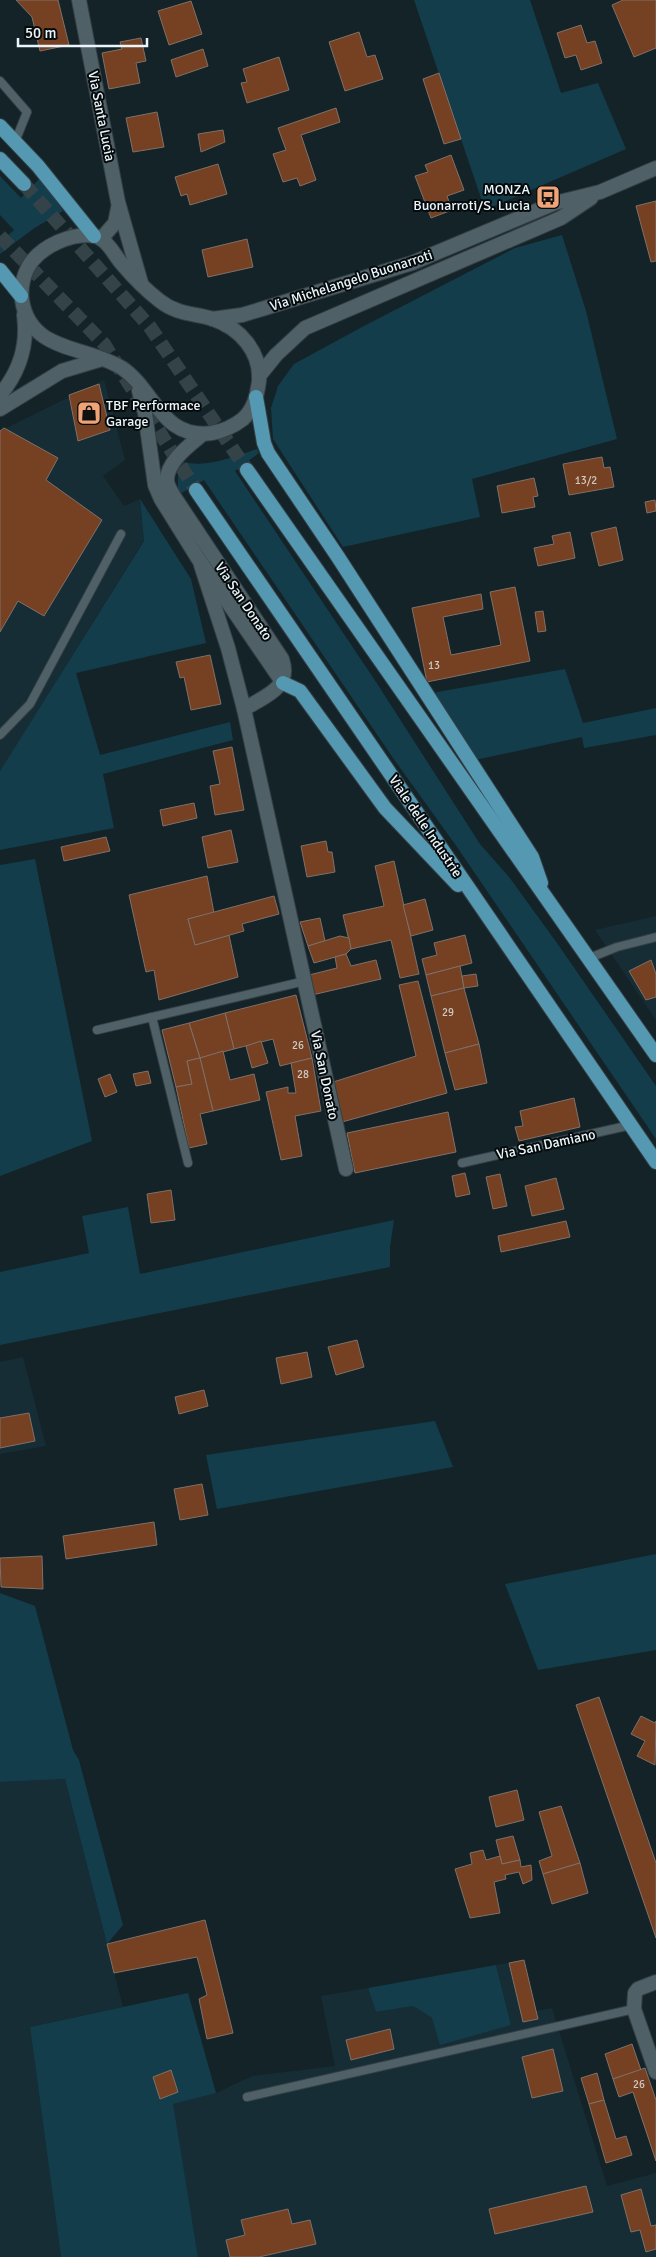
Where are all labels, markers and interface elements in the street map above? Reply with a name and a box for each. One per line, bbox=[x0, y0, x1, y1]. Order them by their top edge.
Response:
scale bar bbox=[18, 15, 146, 47]
text: 50 m bbox=[25, 24, 56, 42]
street label: Via Santa Lucia bbox=[84, 69, 119, 163]
place label: MONZA Buonarroti/S. Lucia bbox=[413, 181, 530, 214]
bus stop icon: MONZA Buonarroti/S. Lucia bbox=[535, 184, 561, 210]
street label: Via Michelangelo Buonarroti bbox=[268, 246, 435, 315]
place label: TBF Performace Garage bbox=[106, 397, 201, 430]
shop icon: TBF Performace Garage bbox=[76, 400, 102, 426]
house number: 13/2 bbox=[575, 474, 597, 487]
street label: Via San Donato bbox=[211, 559, 276, 644]
house number: 13 bbox=[428, 659, 440, 672]
street label: Viale delle Industrie bbox=[385, 772, 466, 881]
house number: 29 bbox=[442, 1006, 454, 1019]
street label: Via San Donato bbox=[307, 1029, 342, 1121]
house number: 26 bbox=[292, 1039, 304, 1052]
house number: 28 bbox=[297, 1068, 309, 1081]
street label: Via San Damiano bbox=[495, 1126, 597, 1163]
house number: 26 bbox=[633, 2078, 645, 2091]

